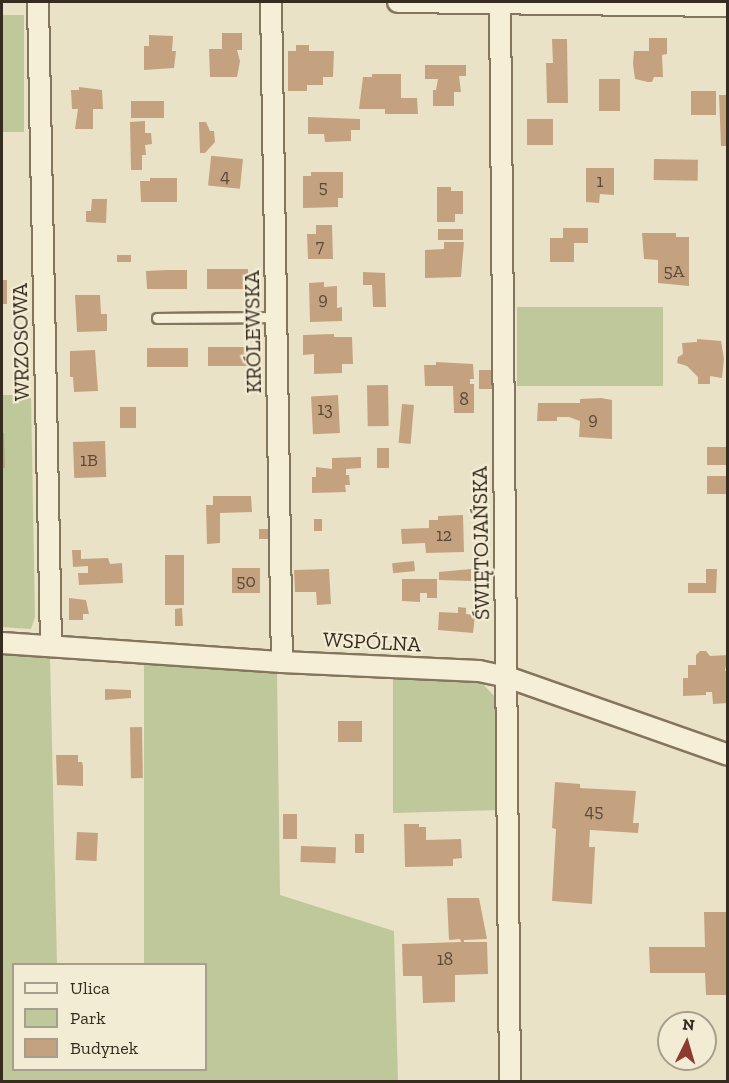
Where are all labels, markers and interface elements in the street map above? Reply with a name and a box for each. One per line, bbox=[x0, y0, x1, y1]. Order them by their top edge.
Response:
house number: 4 bbox=[220, 165, 230, 187]
house number: 1 bbox=[597, 170, 603, 192]
house number: 5 bbox=[318, 176, 328, 198]
house number: 7 bbox=[316, 235, 324, 257]
house number: 5A bbox=[664, 260, 684, 282]
street label: KRÓLEWSKA bbox=[239, 270, 267, 394]
street label: WRZOSOWA bbox=[7, 283, 35, 401]
house number: 9 bbox=[318, 288, 328, 310]
house number: 8 bbox=[459, 388, 469, 410]
house number: 13 bbox=[317, 398, 333, 420]
house number: 9 bbox=[588, 408, 598, 430]
house number: 1B bbox=[80, 449, 98, 471]
street label: ŚWIĘTOJAŃSKA bbox=[467, 466, 495, 620]
house number: 12 bbox=[436, 524, 452, 546]
house number: 50 bbox=[236, 570, 256, 592]
street label: WSPÓLNA bbox=[323, 627, 421, 657]
house number: 45 bbox=[585, 800, 603, 822]
house number: 18 bbox=[437, 948, 453, 970]
legend bbox=[12, 963, 207, 1071]
text: Ulica bbox=[70, 977, 110, 999]
text: Park bbox=[70, 1007, 106, 1029]
north arrow bbox=[657, 1011, 717, 1071]
text: N bbox=[682, 1015, 695, 1035]
text: Budynek bbox=[70, 1037, 138, 1059]

